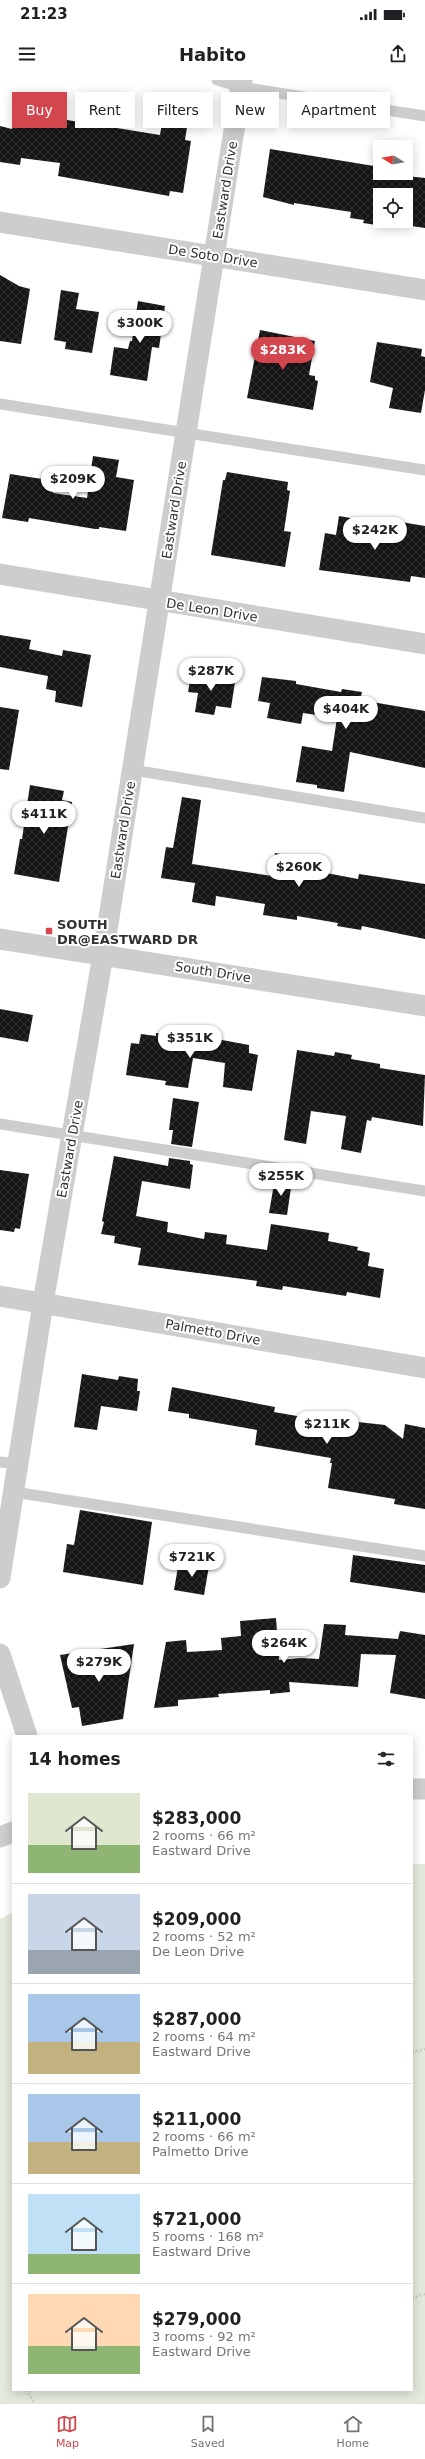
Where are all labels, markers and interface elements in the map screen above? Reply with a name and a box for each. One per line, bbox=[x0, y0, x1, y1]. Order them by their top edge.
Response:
text: 21:23 bbox=[20, 5, 68, 23]
icon: menu bbox=[16, 43, 38, 65]
icon: share bbox=[387, 43, 409, 65]
text: Habito bbox=[179, 44, 246, 65]
chip: Buy bbox=[12, 92, 67, 128]
chip: Rent bbox=[75, 92, 135, 128]
chip: Filters bbox=[143, 92, 213, 128]
chip: New bbox=[221, 92, 279, 128]
chip: Apartment bbox=[287, 92, 390, 128]
street label: Eastward Drive bbox=[210, 140, 240, 240]
north arrow bbox=[373, 140, 413, 180]
map controls bbox=[373, 140, 413, 228]
button: locate bbox=[373, 188, 413, 228]
street label: De Soto Drive bbox=[167, 242, 259, 270]
pin: $300K bbox=[112, 310, 168, 344]
text: $300K bbox=[117, 315, 163, 330]
pin: $283K bbox=[255, 337, 311, 371]
text: $283K bbox=[260, 342, 306, 357]
street label: Eastward Drive bbox=[159, 460, 189, 560]
pin: $209K bbox=[45, 466, 101, 500]
text: $209K bbox=[50, 471, 96, 486]
pin: $242K bbox=[347, 517, 403, 551]
text: $242K bbox=[352, 522, 398, 537]
street label: De Leon Drive bbox=[165, 595, 259, 625]
pin: $287K bbox=[183, 658, 239, 692]
text: $287K bbox=[188, 663, 234, 678]
pin: $404K bbox=[318, 696, 374, 730]
text: $404K bbox=[323, 701, 369, 716]
street label: Eastward Drive bbox=[108, 780, 138, 880]
pin: $411K bbox=[16, 801, 72, 835]
text: $411K bbox=[21, 806, 67, 821]
pin: $260K bbox=[271, 854, 327, 888]
text: $260K bbox=[276, 859, 322, 874]
place label: SOUTH DR@EASTWARD DR bbox=[57, 917, 198, 947]
marker: SOUTH DR@EASTWARD DR bbox=[44, 926, 54, 936]
street label: South Drive bbox=[174, 959, 252, 985]
pin: $351K bbox=[162, 1025, 218, 1059]
text: $351K bbox=[167, 1030, 213, 1045]
street label: Eastward Drive bbox=[54, 1099, 86, 1199]
pin: $255K bbox=[253, 1163, 309, 1197]
text: $255K bbox=[258, 1168, 304, 1183]
street label: Palmetto Drive bbox=[164, 1316, 262, 1348]
pin: $211K bbox=[299, 1411, 355, 1445]
text: $211K bbox=[304, 1416, 350, 1431]
pin: $721K bbox=[164, 1544, 220, 1578]
text: $721K bbox=[169, 1549, 215, 1564]
pin: $264K bbox=[256, 1630, 312, 1664]
text: $264K bbox=[261, 1635, 307, 1650]
pin: $279K bbox=[71, 1649, 127, 1683]
text: $279K bbox=[76, 1654, 122, 1669]
icon: filters bbox=[375, 1748, 397, 1770]
text: 14 homes bbox=[28, 1749, 121, 1769]
text: $283,000 bbox=[152, 1808, 241, 1828]
icon: home bbox=[60, 1809, 108, 1857]
text: 2 rooms · 66 m² bbox=[152, 1828, 256, 1843]
text: Eastward Drive bbox=[152, 1843, 251, 1858]
text: $209,000 bbox=[152, 1909, 241, 1929]
icon: home bbox=[60, 1910, 108, 1958]
text: 2 rooms · 52 m² bbox=[152, 1929, 256, 1944]
text: De Leon Drive bbox=[152, 1944, 244, 1959]
text: $287,000 bbox=[152, 2009, 241, 2029]
icon: home bbox=[60, 2010, 108, 2058]
text: 2 rooms · 64 m² bbox=[152, 2029, 256, 2044]
text: Eastward Drive bbox=[152, 2044, 251, 2059]
text: $211,000 bbox=[152, 2109, 241, 2129]
icon: home bbox=[60, 2110, 108, 2158]
text: 2 rooms · 66 m² bbox=[152, 2129, 256, 2144]
text: Palmetto Drive bbox=[152, 2144, 248, 2159]
text: $721,000 bbox=[152, 2209, 241, 2229]
icon: home bbox=[60, 2210, 108, 2258]
text: 5 rooms · 168 m² bbox=[152, 2229, 264, 2244]
text: Eastward Drive bbox=[152, 2244, 251, 2259]
text: $279,000 bbox=[152, 2309, 241, 2329]
icon: home bbox=[60, 2310, 108, 2358]
text: 3 rooms · 92 m² bbox=[152, 2329, 256, 2344]
text: Eastward Drive bbox=[152, 2344, 251, 2359]
tab: Map bbox=[56, 2413, 79, 2450]
tab: Saved bbox=[191, 2413, 225, 2450]
tab: Home bbox=[337, 2413, 369, 2450]

